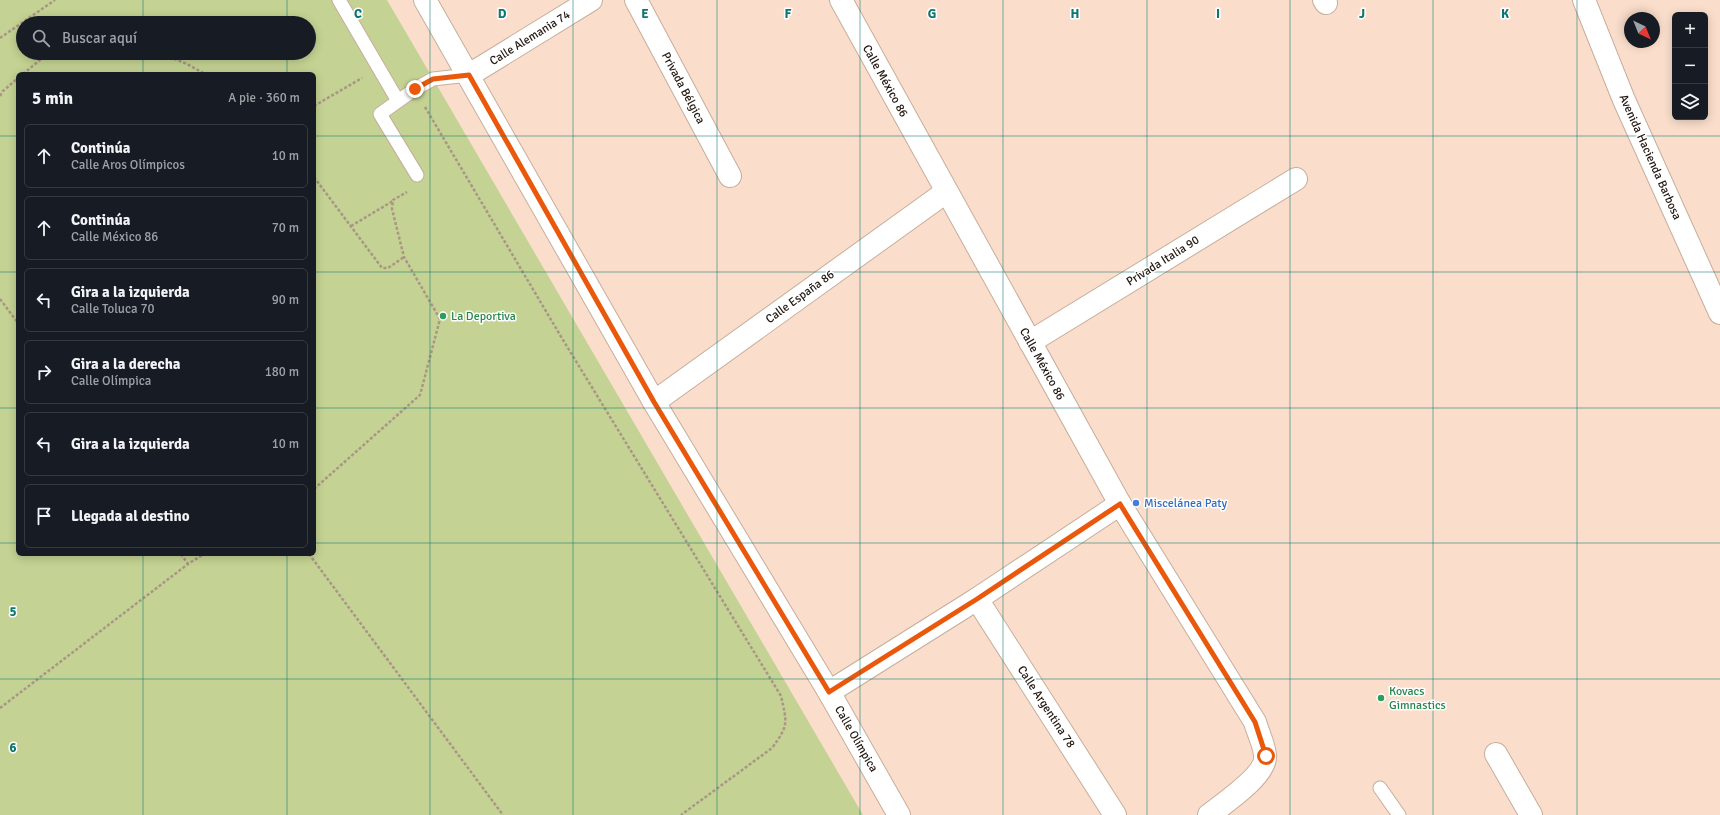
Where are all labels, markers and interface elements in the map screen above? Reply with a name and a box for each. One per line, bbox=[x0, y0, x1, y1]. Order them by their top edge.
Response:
text: C bbox=[354, 6, 362, 22]
text: D bbox=[498, 6, 507, 22]
text: E bbox=[641, 6, 649, 22]
text: F bbox=[785, 6, 792, 22]
text: G bbox=[928, 6, 936, 22]
text: H bbox=[1071, 6, 1079, 22]
text: I bbox=[1216, 6, 1220, 22]
text: J bbox=[1359, 6, 1365, 22]
text: K bbox=[1501, 6, 1509, 22]
street label: Calle Alemania 74 bbox=[487, 7, 574, 69]
north arrow bbox=[1624, 12, 1660, 48]
map controls bbox=[1672, 12, 1708, 120]
button: + bbox=[1672, 12, 1708, 48]
search box bbox=[16, 16, 316, 60]
icon: search bbox=[30, 27, 52, 49]
text: Buscar aquí bbox=[62, 29, 137, 47]
street label: Calle México 86 bbox=[859, 42, 911, 120]
button: − bbox=[1672, 48, 1708, 84]
street label: Privada Bélgica bbox=[658, 50, 708, 126]
route end bbox=[406, 80, 424, 98]
button: layers bbox=[1672, 84, 1708, 120]
text: 5 min bbox=[32, 88, 73, 109]
text: A pie · 360 m bbox=[228, 90, 300, 106]
street label: Avenida Hacienda Barbosa bbox=[1616, 92, 1684, 222]
text: Continúa bbox=[71, 139, 130, 157]
icon: ahead bbox=[33, 145, 55, 167]
text: 10 m bbox=[272, 148, 299, 164]
text: Calle Aros Olímpicos bbox=[71, 157, 185, 173]
text: Continúa bbox=[71, 211, 130, 229]
icon: ahead bbox=[33, 217, 55, 239]
text: 70 m bbox=[272, 220, 299, 236]
text: Calle México 86 bbox=[71, 229, 158, 245]
street label: Privada Italia 90 bbox=[1124, 233, 1202, 289]
street label: Calle España 86 bbox=[763, 267, 837, 327]
text: Gira a la izquierda bbox=[71, 283, 190, 301]
icon: left bbox=[33, 289, 55, 311]
text: 90 m bbox=[272, 292, 299, 308]
text: Calle Toluca 70 bbox=[71, 301, 155, 317]
place label: La Deportiva bbox=[451, 309, 516, 324]
marker: La Deportiva bbox=[438, 311, 448, 321]
street label: Calle México 86 bbox=[1016, 325, 1068, 403]
text: Gira a la derecha bbox=[71, 355, 181, 373]
icon: right bbox=[33, 361, 55, 383]
text: 180 m bbox=[265, 364, 299, 380]
text: Calle Olímpica bbox=[71, 373, 151, 389]
icon: left bbox=[33, 433, 55, 455]
text: Gira a la izquierda bbox=[71, 435, 190, 453]
text: 10 m bbox=[272, 436, 299, 452]
place label: Miscelánea Paty bbox=[1144, 496, 1227, 511]
marker: Miscelánea Paty bbox=[1131, 498, 1141, 508]
icon: arrive bbox=[33, 505, 55, 527]
text: Llegada al destino bbox=[71, 507, 190, 525]
text: 5 bbox=[9, 604, 17, 620]
street label: Calle Argentina 78 bbox=[1014, 663, 1078, 751]
place label: Kovacs Gimnastics bbox=[1389, 684, 1446, 713]
marker: Kovacs Gimnastics bbox=[1376, 693, 1386, 703]
street label: Calle Olímpica bbox=[831, 703, 881, 775]
text: 6 bbox=[9, 740, 17, 756]
route start bbox=[1257, 747, 1275, 765]

